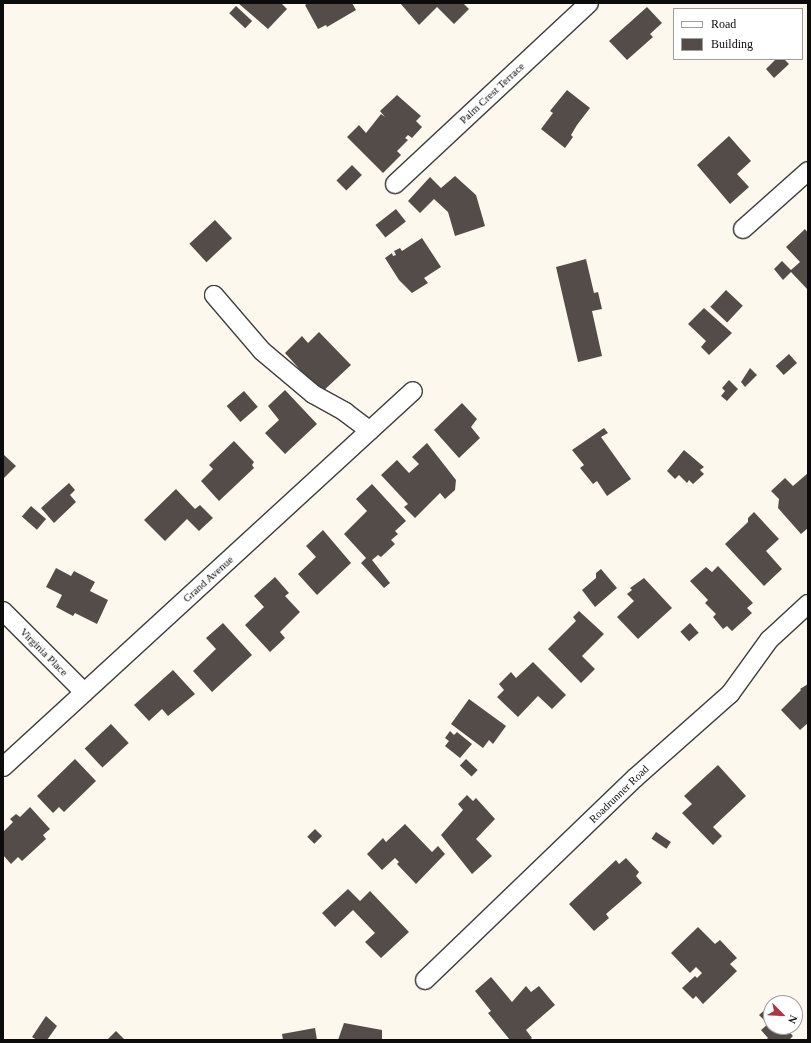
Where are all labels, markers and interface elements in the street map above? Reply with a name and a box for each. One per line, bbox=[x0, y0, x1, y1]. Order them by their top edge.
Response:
legend bbox=[673, 8, 803, 60]
text: Road bbox=[711, 17, 736, 31]
text: Building bbox=[711, 37, 753, 51]
street label: Palm Crest Terrace bbox=[457, 59, 527, 127]
street label: Grand Avenue bbox=[180, 553, 236, 605]
street label: Virginia Place bbox=[17, 625, 71, 679]
street label: Roadrunner Road bbox=[586, 762, 652, 826]
north arrow bbox=[763, 995, 803, 1035]
text: N bbox=[786, 1013, 800, 1026]

